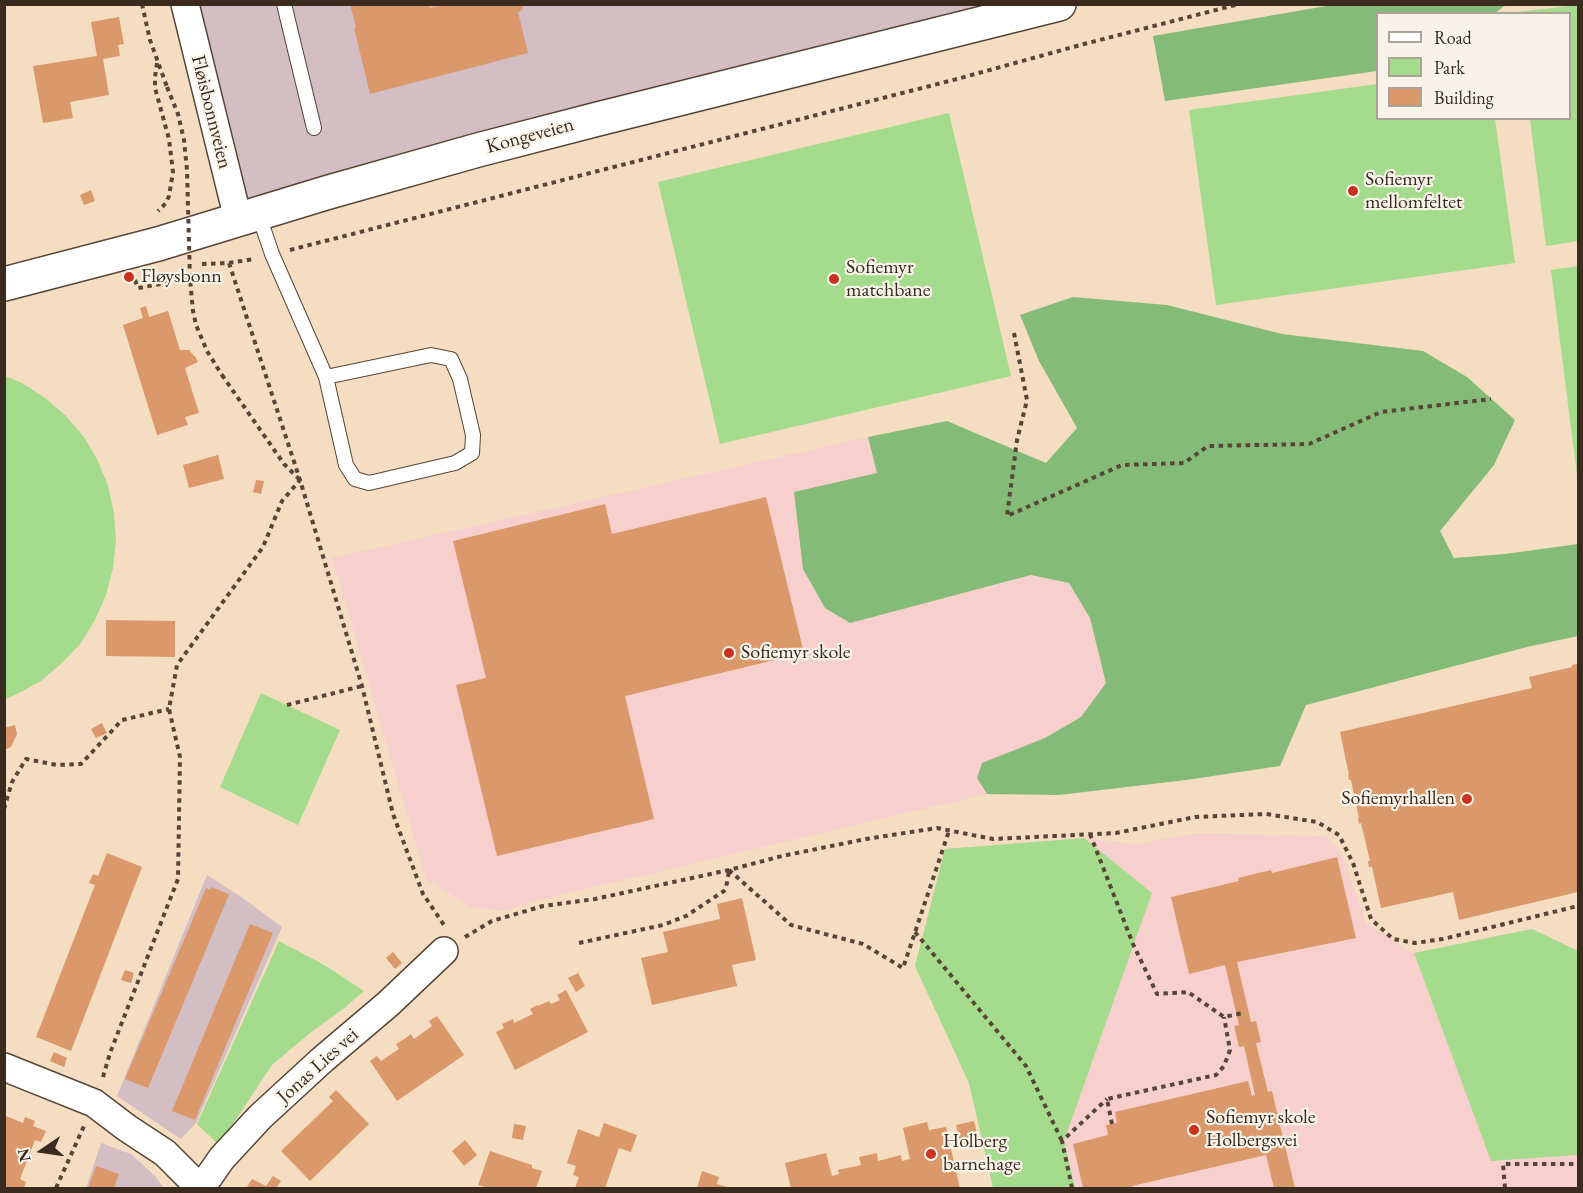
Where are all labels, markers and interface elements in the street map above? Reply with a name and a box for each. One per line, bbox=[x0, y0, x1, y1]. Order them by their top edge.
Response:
legend bbox=[1376, 12, 1571, 120]
text: Road bbox=[1434, 26, 1472, 49]
street label: Fløisbonnveien bbox=[185, 53, 237, 171]
text: Park bbox=[1434, 56, 1465, 79]
text: Building bbox=[1434, 86, 1494, 109]
street label: Kongeveien bbox=[483, 113, 577, 159]
place label: Sofiemyr mellomfeltet bbox=[1365, 168, 1462, 215]
marker: Sofiemyr mellomfeltet bbox=[1346, 184, 1360, 198]
place label: Sofiemyr matchbane bbox=[846, 256, 930, 303]
place label: Fløysbonn bbox=[141, 265, 222, 289]
marker: Fløysbonn bbox=[122, 270, 136, 284]
marker: Sofiemyr matchbane bbox=[827, 272, 841, 286]
place label: Sofiemyr skole bbox=[741, 641, 851, 665]
marker: Sofiemyr skole bbox=[722, 646, 736, 660]
place label: Sofiemyrhallen bbox=[1341, 787, 1455, 811]
marker: Sofiemyrhallen bbox=[1460, 792, 1474, 806]
street label: Jonas Lies vei bbox=[272, 1023, 364, 1109]
place label: Sofiemyr skole Holbergsvei bbox=[1206, 1106, 1316, 1153]
north arrow bbox=[12, 1121, 72, 1181]
marker: Sofiemyr skole Holbergsvei bbox=[1187, 1123, 1201, 1137]
place label: Holberg barnehage bbox=[943, 1130, 1021, 1177]
text: N bbox=[12, 1146, 36, 1164]
marker: Holberg barnehage bbox=[924, 1147, 938, 1161]

